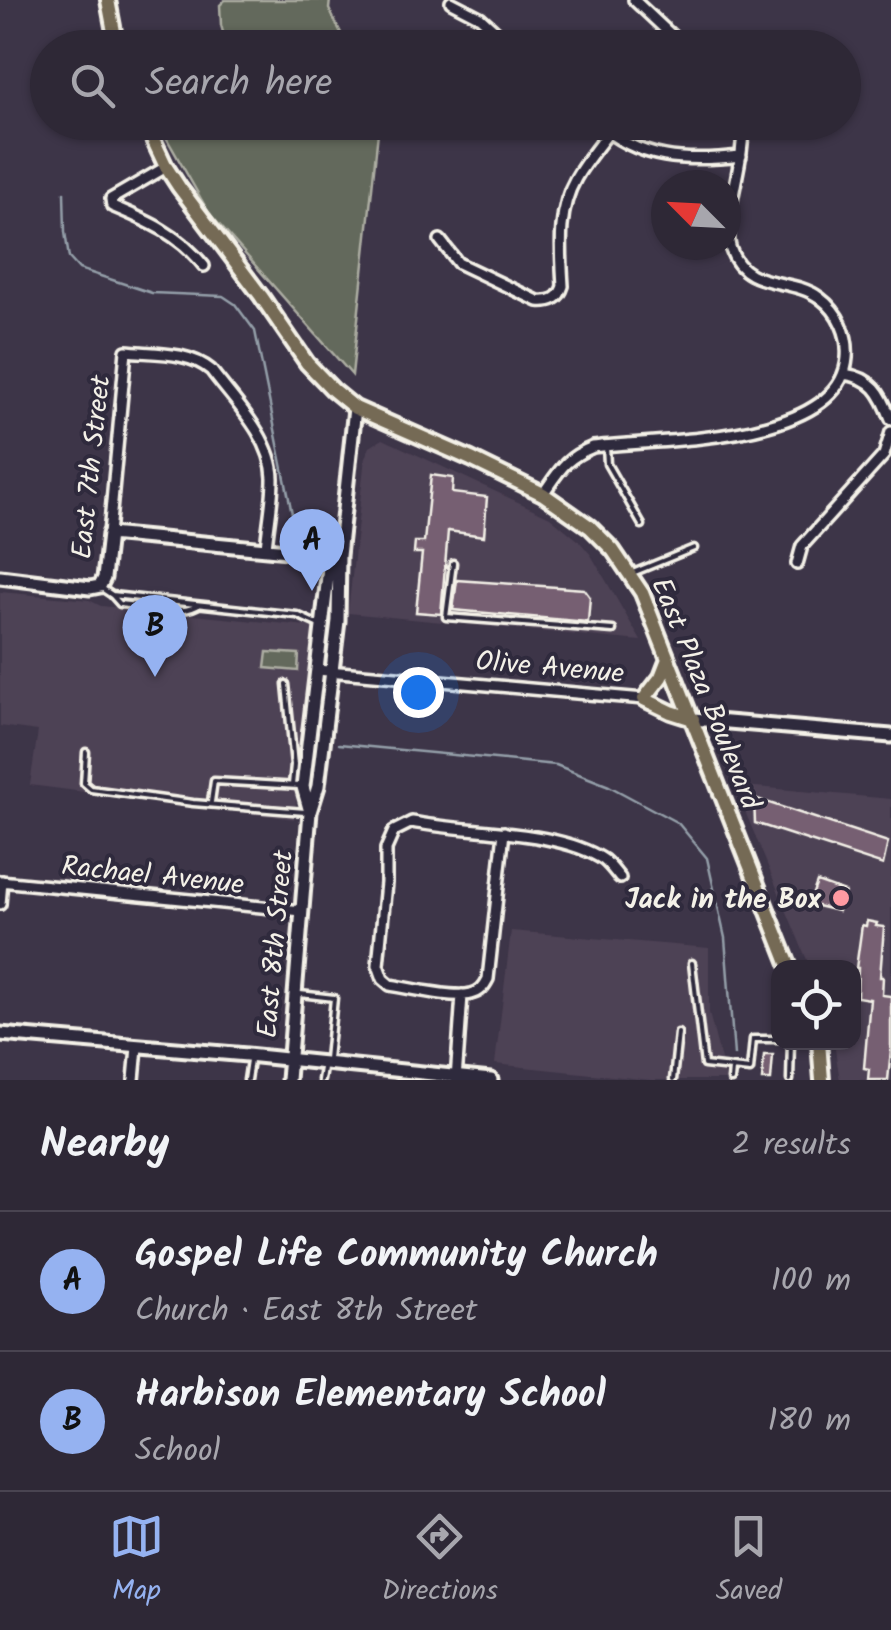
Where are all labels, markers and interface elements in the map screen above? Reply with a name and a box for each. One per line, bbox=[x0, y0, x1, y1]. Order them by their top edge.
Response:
search box bbox=[30, 30, 861, 140]
text: Search here bbox=[145, 55, 332, 115]
icon: search bbox=[65, 58, 120, 113]
north arrow bbox=[651, 170, 741, 260]
street label: East 7th Street bbox=[60, 372, 125, 561]
pin: A bbox=[280, 508, 344, 591]
street label: East Plaza Boulevard bbox=[638, 571, 772, 818]
pin: B bbox=[122, 594, 188, 677]
street label: Olive Avenue bbox=[474, 640, 626, 697]
your location bbox=[393, 667, 444, 718]
street label: Rachael Avenue bbox=[59, 845, 247, 908]
street label: East 8th Street bbox=[246, 847, 307, 1040]
place label: Jack in the Box bbox=[625, 878, 822, 923]
marker: Jack in the Box bbox=[830, 887, 852, 909]
map controls bbox=[771, 960, 861, 1050]
button: locate bbox=[771, 960, 861, 1050]
text: Nearby bbox=[40, 1112, 169, 1179]
text: 2 results bbox=[732, 1120, 851, 1171]
text: Gospel Life Community Church bbox=[135, 1226, 658, 1286]
text: A bbox=[62, 1256, 83, 1307]
text: 100 m bbox=[771, 1256, 851, 1307]
text: Church · East 8th Street bbox=[135, 1286, 477, 1337]
text: Harbison Elementary School bbox=[135, 1366, 606, 1426]
text: B bbox=[63, 1396, 82, 1447]
text: 180 m bbox=[767, 1396, 851, 1447]
text: School bbox=[135, 1426, 220, 1477]
tab: Map bbox=[109, 1509, 164, 1614]
tab: Directions bbox=[382, 1509, 498, 1614]
tab: Saved bbox=[716, 1509, 782, 1614]

